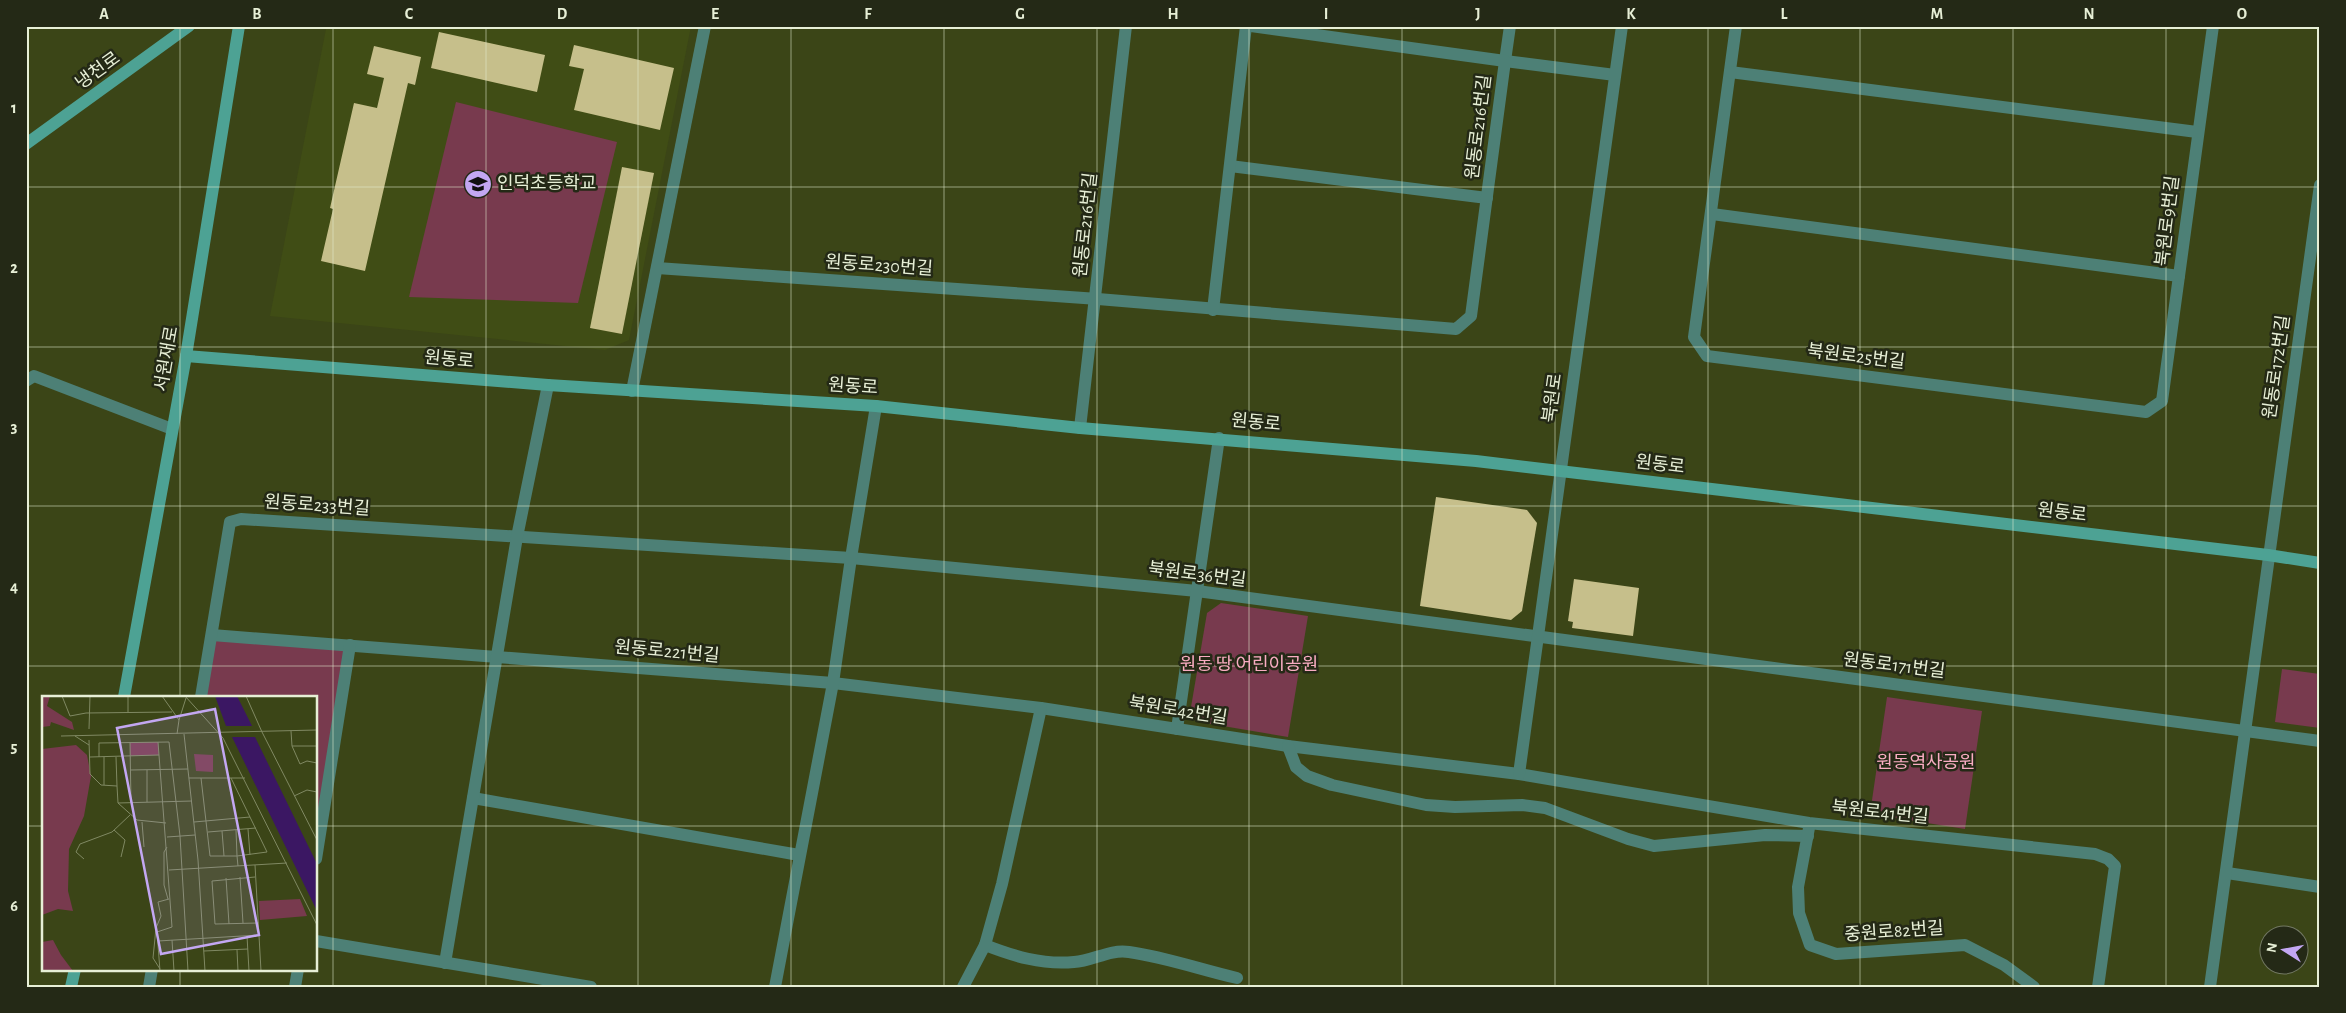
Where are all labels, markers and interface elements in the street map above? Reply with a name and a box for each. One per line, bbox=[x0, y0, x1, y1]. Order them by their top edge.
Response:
text: A bbox=[99, 6, 109, 22]
text: B bbox=[252, 6, 262, 22]
text: C bbox=[405, 6, 414, 22]
text: D bbox=[557, 6, 568, 22]
text: E bbox=[711, 6, 719, 22]
text: F bbox=[864, 6, 872, 22]
text: G bbox=[1015, 6, 1025, 22]
text: H bbox=[1167, 6, 1179, 22]
text: I bbox=[1324, 6, 1328, 22]
text: J bbox=[1475, 6, 1481, 22]
text: K bbox=[1626, 6, 1636, 22]
text: L bbox=[1781, 6, 1788, 22]
text: M bbox=[1931, 6, 1943, 22]
text: N bbox=[2083, 6, 2095, 22]
text: O bbox=[2237, 6, 2247, 22]
street label: 냉천로 bbox=[71, 47, 123, 93]
street label: 원동로216번길 bbox=[1463, 73, 1494, 181]
text: 1 bbox=[11, 100, 17, 116]
school or university icon: 인덕초등학교 bbox=[463, 169, 493, 199]
street label: 원동로216번길 bbox=[1071, 171, 1100, 278]
place label: 인덕초등학교 bbox=[497, 173, 596, 193]
street label: 북원로9번길 bbox=[2153, 174, 2182, 267]
street label: 원동로230번길 bbox=[825, 252, 934, 279]
text: 2 bbox=[10, 260, 18, 276]
street label: 원동로172번길 bbox=[2260, 314, 2293, 420]
street label: 서원재로 bbox=[151, 325, 182, 393]
street label: 북원로25번길 bbox=[1806, 341, 1906, 372]
street label: 원동로 bbox=[423, 348, 475, 371]
street label: 북원로 bbox=[1540, 372, 1565, 424]
street label: 원동로 bbox=[828, 375, 878, 398]
street label: 원동로 bbox=[1230, 411, 1282, 434]
text: 3 bbox=[11, 419, 18, 435]
street label: 원동로 bbox=[1634, 452, 1686, 477]
street label: 원동로233번길 bbox=[264, 492, 370, 519]
street label: 원동로 bbox=[2036, 500, 2088, 525]
street label: 북원로36번길 bbox=[1147, 559, 1247, 590]
text: 4 bbox=[10, 579, 18, 595]
street label: 원동로221번길 bbox=[614, 637, 720, 666]
street label: 원동로171번길 bbox=[1842, 650, 1946, 681]
park label: 원동 땅 어린이공원 bbox=[1180, 654, 1318, 674]
street label: 북원로42번길 bbox=[1127, 693, 1229, 728]
inset map bbox=[42, 696, 318, 970]
text: 5 bbox=[11, 739, 18, 755]
park label: 원동역사공원 bbox=[1876, 753, 1976, 772]
street label: 북원로41번길 bbox=[1830, 798, 1930, 827]
text: 6 bbox=[10, 898, 18, 914]
street label: 중원로82번길 bbox=[1844, 919, 1944, 944]
north arrow bbox=[2258, 926, 2308, 976]
text: N bbox=[2264, 942, 2280, 954]

